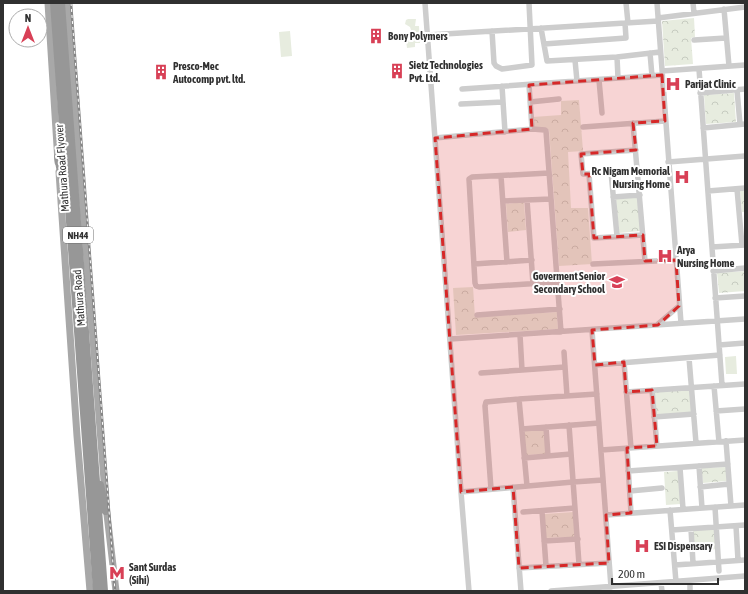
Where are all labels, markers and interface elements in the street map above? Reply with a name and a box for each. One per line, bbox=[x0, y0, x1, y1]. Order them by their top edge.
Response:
north arrow bbox=[8, 8, 48, 48]
text: N bbox=[25, 12, 31, 24]
building icon: Bony Polymers bbox=[367, 27, 385, 45]
place label: Bony Polymers bbox=[388, 30, 448, 42]
place label: Sietz Technologies Pvt. Ltd. bbox=[409, 59, 483, 84]
place label: Presco-Mec Autocomp pvt. ltd. bbox=[172, 60, 245, 85]
building icon: Sietz Technologies Pvt. Ltd. bbox=[388, 62, 406, 80]
building icon: Presco-Mec Autocomp pvt. ltd. bbox=[152, 63, 170, 81]
hospital icon: Parijat Clinic bbox=[664, 75, 682, 93]
place label: Parijat Clinic bbox=[685, 78, 737, 90]
street label: Mathura Road Flyover bbox=[53, 123, 71, 212]
place label: Rc Nigam Memorial Nursing Home bbox=[592, 165, 671, 190]
hospital icon: Rc Nigam Memorial Nursing Home bbox=[673, 168, 691, 186]
road number: NH44 bbox=[63, 227, 93, 243]
place label: Arya Nursing Home bbox=[676, 244, 735, 269]
hospital icon: Arya Nursing Home bbox=[656, 247, 674, 265]
street label: Mathura Road bbox=[71, 269, 87, 327]
place label: Goverment Senior Secondary School bbox=[533, 270, 606, 295]
school or university icon: Goverment Senior Secondary School bbox=[608, 273, 626, 291]
hospital icon: ESI Dispensary bbox=[633, 537, 651, 555]
place label: ESI Dispensary bbox=[654, 540, 713, 552]
scale bar bbox=[612, 560, 718, 586]
place label: Sant Surdas (Sihi) bbox=[129, 561, 176, 586]
metro station icon: Sant Surdas (Sihi) bbox=[108, 564, 126, 582]
text: 200 m bbox=[618, 567, 645, 581]

